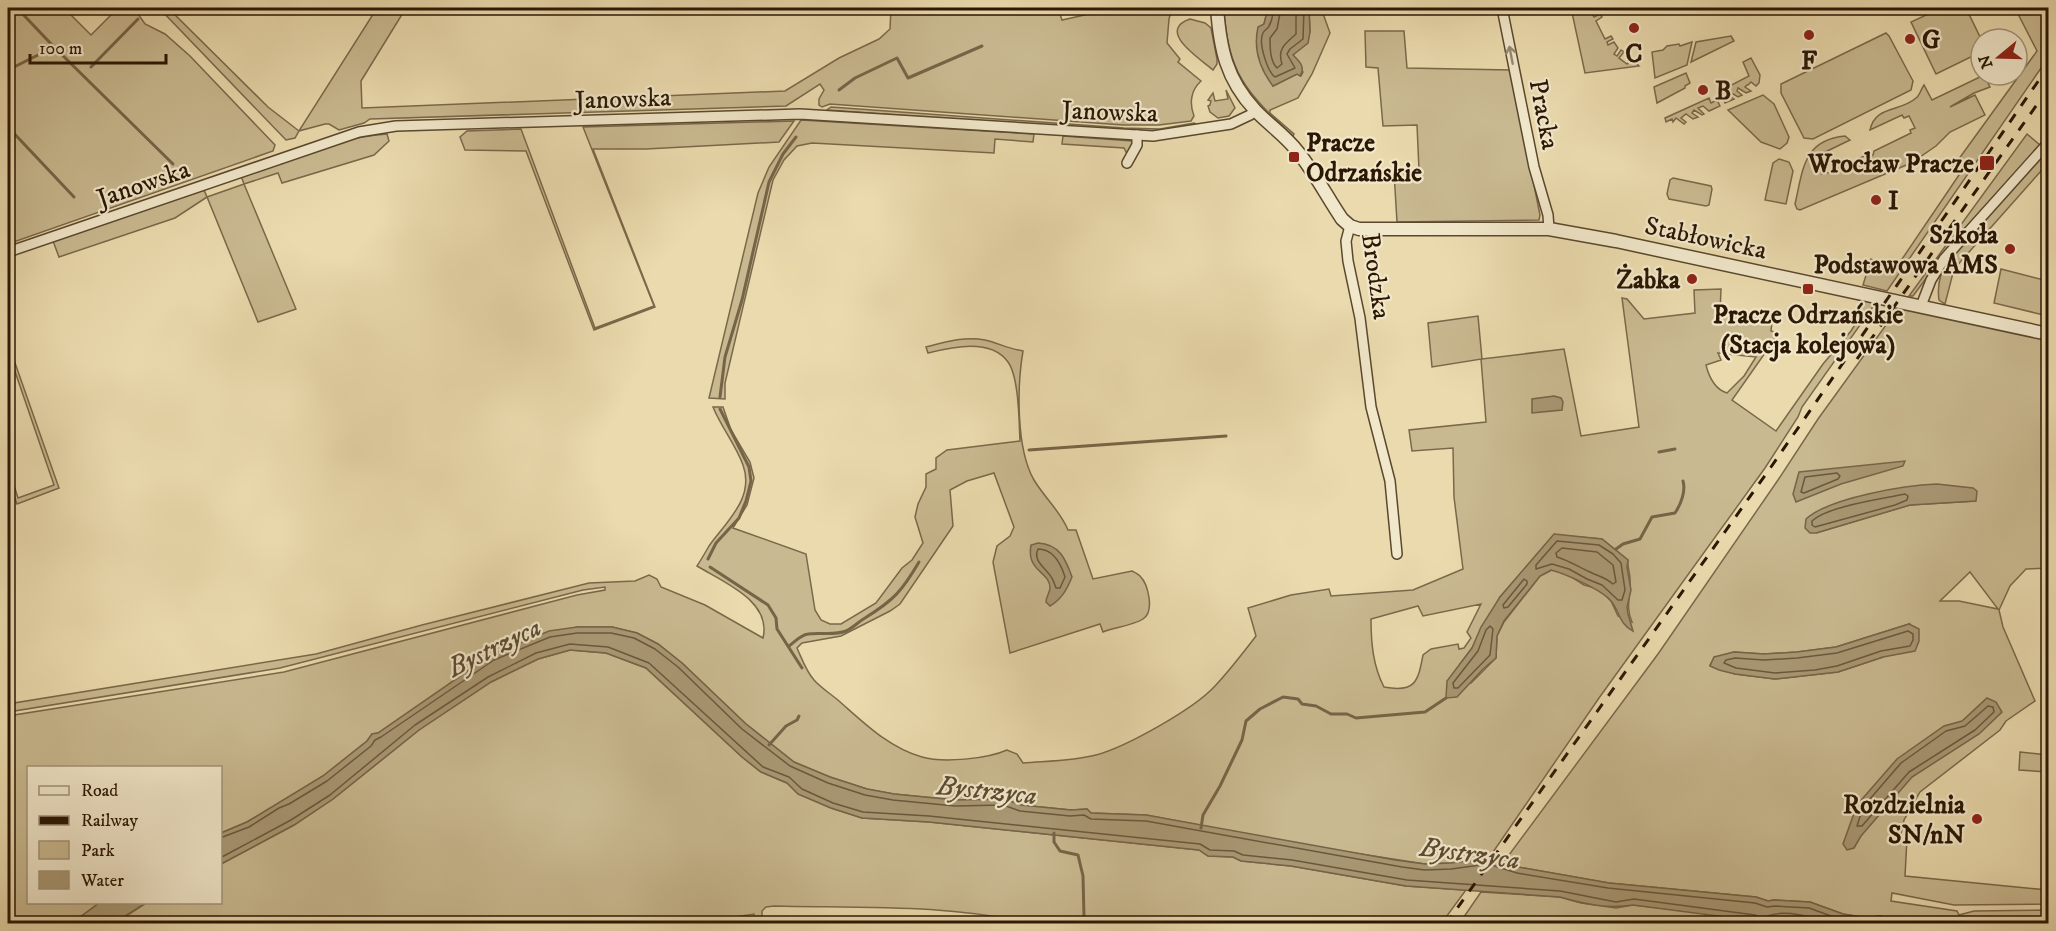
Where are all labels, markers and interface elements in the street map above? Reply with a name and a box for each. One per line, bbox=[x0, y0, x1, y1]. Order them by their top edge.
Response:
marker: C bbox=[1627, 21, 1641, 35]
place label: G bbox=[1922, 24, 1940, 57]
scale bar bbox=[30, 27, 166, 65]
north arrow bbox=[1969, 27, 2029, 87]
marker: F bbox=[1802, 28, 1816, 42]
marker: G bbox=[1903, 32, 1917, 46]
text: 100 m bbox=[39, 38, 82, 60]
place label: C bbox=[1625, 38, 1643, 71]
place label: F bbox=[1801, 45, 1818, 78]
one-way arrow bbox=[1505, 46, 1516, 65]
text: N bbox=[1974, 52, 1997, 71]
place label: B bbox=[1715, 75, 1731, 108]
street label: Pracka bbox=[1521, 76, 1566, 152]
street label: Janowska bbox=[572, 81, 672, 118]
marker: B bbox=[1696, 83, 1710, 97]
street label: Janowska bbox=[1059, 94, 1159, 131]
place label: Pracze Odrzańskie bbox=[1306, 127, 1422, 190]
place label: Wrocław Pracze bbox=[1807, 148, 1974, 181]
marker: Pracze Odrzańskie bbox=[1287, 150, 1301, 164]
street label: Janowska bbox=[91, 153, 194, 216]
marker: Wrocław Pracze bbox=[1978, 154, 1996, 172]
place label: I bbox=[1888, 185, 1899, 218]
marker: I bbox=[1869, 193, 1883, 207]
street label: Stabłowicka bbox=[1642, 209, 1770, 267]
place label: Szkoła Podstawowa AMS bbox=[1813, 219, 1999, 282]
street label: Brodzka bbox=[1353, 231, 1398, 321]
marker: Szkoła Podstawowa AMS bbox=[2003, 242, 2017, 256]
place label: Żabka bbox=[1616, 263, 1681, 297]
marker: Żabka bbox=[1685, 272, 1699, 286]
marker: Pracze Odrzańskie (Stacja kolejowa) bbox=[1801, 282, 1815, 296]
place label: Pracze Odrzańskie (Stacja kolejowa) bbox=[1713, 299, 1904, 362]
water label: Bystrzyca bbox=[441, 611, 547, 686]
legend bbox=[27, 766, 222, 904]
water label: Bystrzyca bbox=[934, 769, 1038, 813]
text: Road bbox=[81, 780, 118, 802]
place label: Rozdzielnia SN/nN bbox=[1843, 789, 1966, 852]
text: Railway bbox=[81, 810, 139, 832]
marker: Rozdzielnia SN/nN bbox=[1970, 812, 1984, 826]
water label: Bystrzyca bbox=[1417, 830, 1522, 878]
text: Park bbox=[81, 840, 115, 862]
text: Water bbox=[80, 870, 124, 892]

